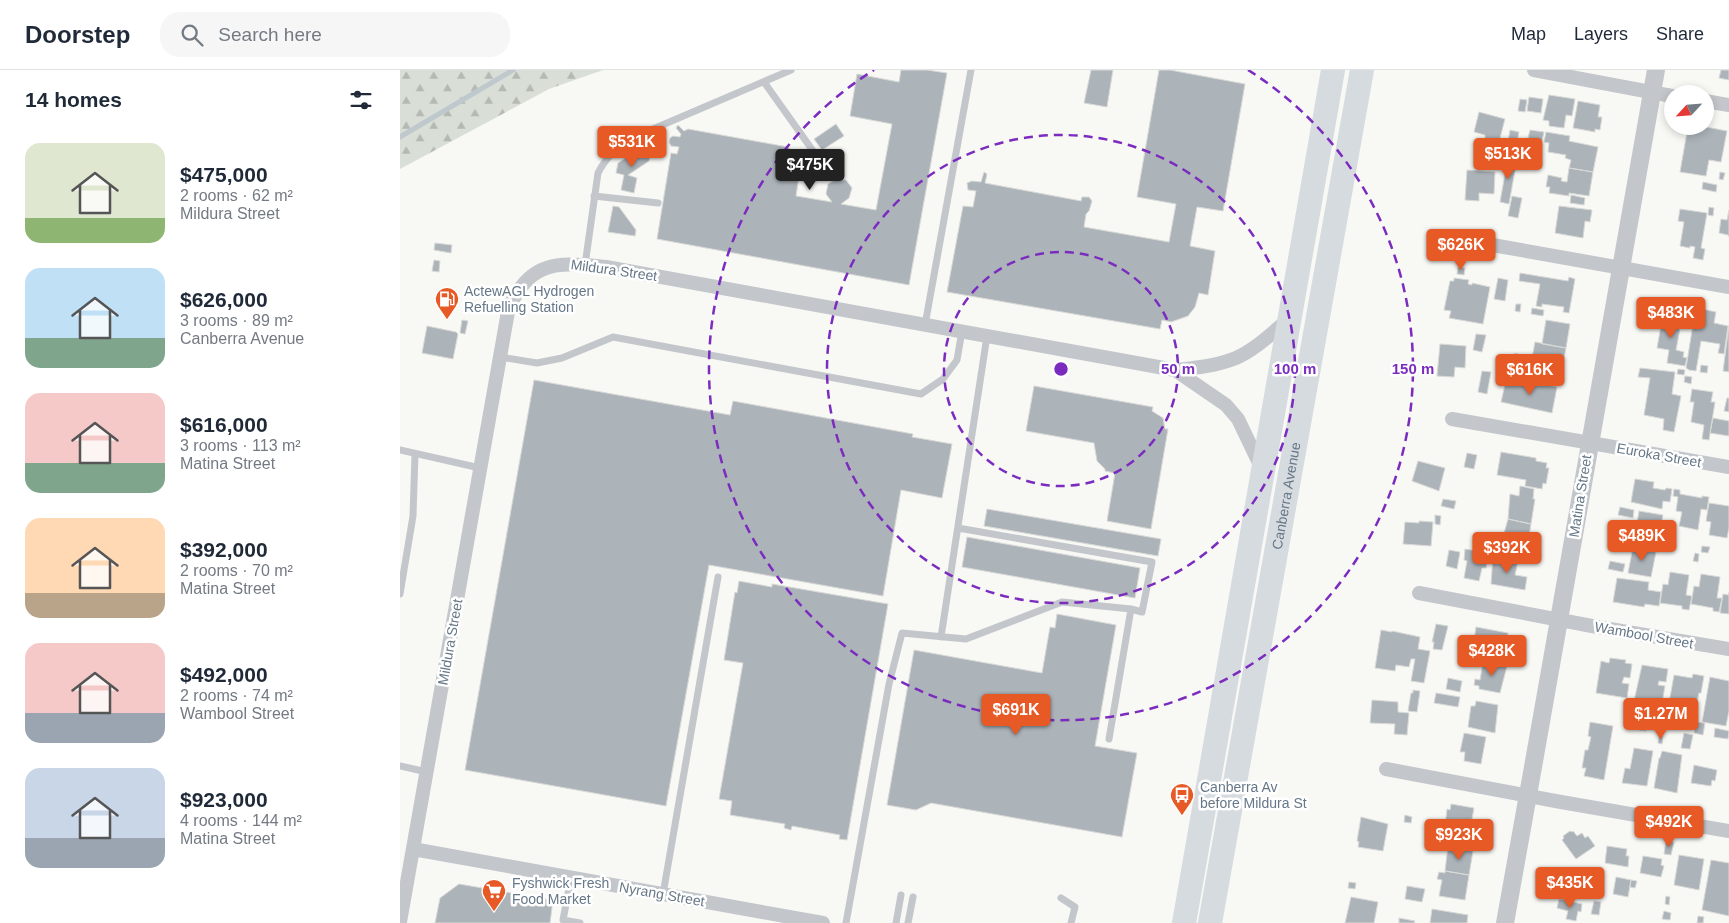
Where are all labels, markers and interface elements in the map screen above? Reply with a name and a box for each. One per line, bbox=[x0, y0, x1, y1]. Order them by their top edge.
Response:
search box bbox=[160, 12, 510, 57]
text: Doorstep bbox=[25, 21, 130, 48]
icon: search bbox=[178, 21, 206, 49]
text: Search here bbox=[218, 24, 322, 45]
text: Map bbox=[1511, 24, 1546, 44]
text: Layers bbox=[1574, 24, 1628, 44]
text: Share bbox=[1656, 24, 1704, 44]
north arrow bbox=[1664, 85, 1714, 135]
map controls bbox=[1664, 85, 1714, 135]
icon: filters bbox=[347, 86, 375, 114]
text: 14 homes bbox=[25, 88, 122, 111]
pin: $531K bbox=[597, 126, 667, 168]
text: $531K bbox=[608, 133, 656, 150]
pin: $513K bbox=[1473, 138, 1543, 180]
text: $513K bbox=[1484, 145, 1532, 162]
pin: $475K bbox=[775, 148, 845, 191]
text: $475K bbox=[786, 156, 834, 173]
icon: home bbox=[65, 163, 125, 223]
text: $475,000 bbox=[180, 163, 268, 186]
text: 2 rooms · 62 m² bbox=[180, 187, 293, 204]
text: Mildura Street bbox=[180, 205, 280, 222]
pin: $626K bbox=[1426, 228, 1496, 271]
text: $626K bbox=[1437, 236, 1485, 253]
street label: Mildura Street bbox=[570, 256, 658, 284]
place label: ActewAGL Hydrogen Refuelling Station bbox=[464, 283, 594, 315]
fuel station icon: ActewAGL Hydrogen Refuelling Station bbox=[434, 286, 460, 320]
icon: home bbox=[65, 288, 125, 348]
text: $626,000 bbox=[180, 288, 268, 311]
pin: $483K bbox=[1636, 296, 1706, 339]
text: $483K bbox=[1647, 304, 1695, 321]
text: 3 rooms · 89 m² bbox=[180, 312, 293, 329]
text: Canberra Avenue bbox=[180, 330, 304, 347]
pin: $616K bbox=[1495, 354, 1565, 396]
centre of rings bbox=[1052, 360, 1070, 378]
text: 50 m bbox=[1161, 360, 1195, 377]
text: 100 m bbox=[1274, 360, 1316, 377]
text: 150 m bbox=[1392, 360, 1434, 377]
text: $616K bbox=[1506, 361, 1554, 378]
icon: home bbox=[65, 413, 125, 473]
text: $616,000 bbox=[180, 413, 268, 436]
text: 3 rooms · 113 m² bbox=[180, 437, 301, 454]
street label: Euroka Street bbox=[1615, 440, 1703, 470]
street label: Canberra Avenue bbox=[1269, 441, 1304, 551]
street label: Matina Street bbox=[1566, 454, 1594, 538]
text: Matina Street bbox=[180, 455, 275, 472]
pin: $489K bbox=[1607, 520, 1677, 562]
text: $489K bbox=[1618, 527, 1666, 544]
pin: $392K bbox=[1472, 532, 1542, 574]
icon: home bbox=[65, 538, 125, 598]
text: $392,000 bbox=[180, 538, 268, 561]
text: $392K bbox=[1483, 539, 1531, 556]
text: 2 rooms · 70 m² bbox=[180, 562, 293, 579]
text: Matina Street bbox=[180, 580, 275, 597]
street label: Mildura Street bbox=[435, 598, 465, 686]
street label: Wambool Street bbox=[1593, 618, 1695, 652]
pin: $428K bbox=[1457, 634, 1527, 677]
text: $428K bbox=[1468, 642, 1516, 659]
icon: home bbox=[65, 663, 125, 723]
text: $492,000 bbox=[180, 663, 268, 686]
text: 2 rooms · 74 m² bbox=[180, 687, 293, 704]
pin: $691K bbox=[981, 694, 1051, 736]
pin: $1.27M bbox=[1620, 698, 1702, 740]
text: $691K bbox=[992, 701, 1040, 718]
text: Wambool Street bbox=[180, 705, 294, 722]
text: $1.27M bbox=[1634, 705, 1688, 722]
place label: Canberra Av before Mildura St bbox=[1200, 779, 1307, 811]
bus stop icon: Canberra Av before Mildura St bbox=[1169, 782, 1195, 816]
icon: home bbox=[65, 788, 125, 848]
text: $923,000 bbox=[180, 788, 268, 811]
pin: $492K bbox=[1634, 806, 1704, 848]
text: 4 rooms · 144 m² bbox=[180, 812, 302, 829]
text: $492K bbox=[1645, 813, 1693, 830]
pin: $923K bbox=[1424, 818, 1494, 861]
text: $923K bbox=[1435, 826, 1483, 843]
text: Matina Street bbox=[180, 830, 275, 847]
pin: $435K bbox=[1535, 866, 1605, 909]
text: $435K bbox=[1546, 874, 1594, 891]
place label: Fyshwick Fresh Food Market bbox=[512, 875, 609, 907]
supermarket icon: Fyshwick Fresh Food Market bbox=[481, 878, 507, 912]
street label: Nyrang Street bbox=[618, 879, 706, 909]

